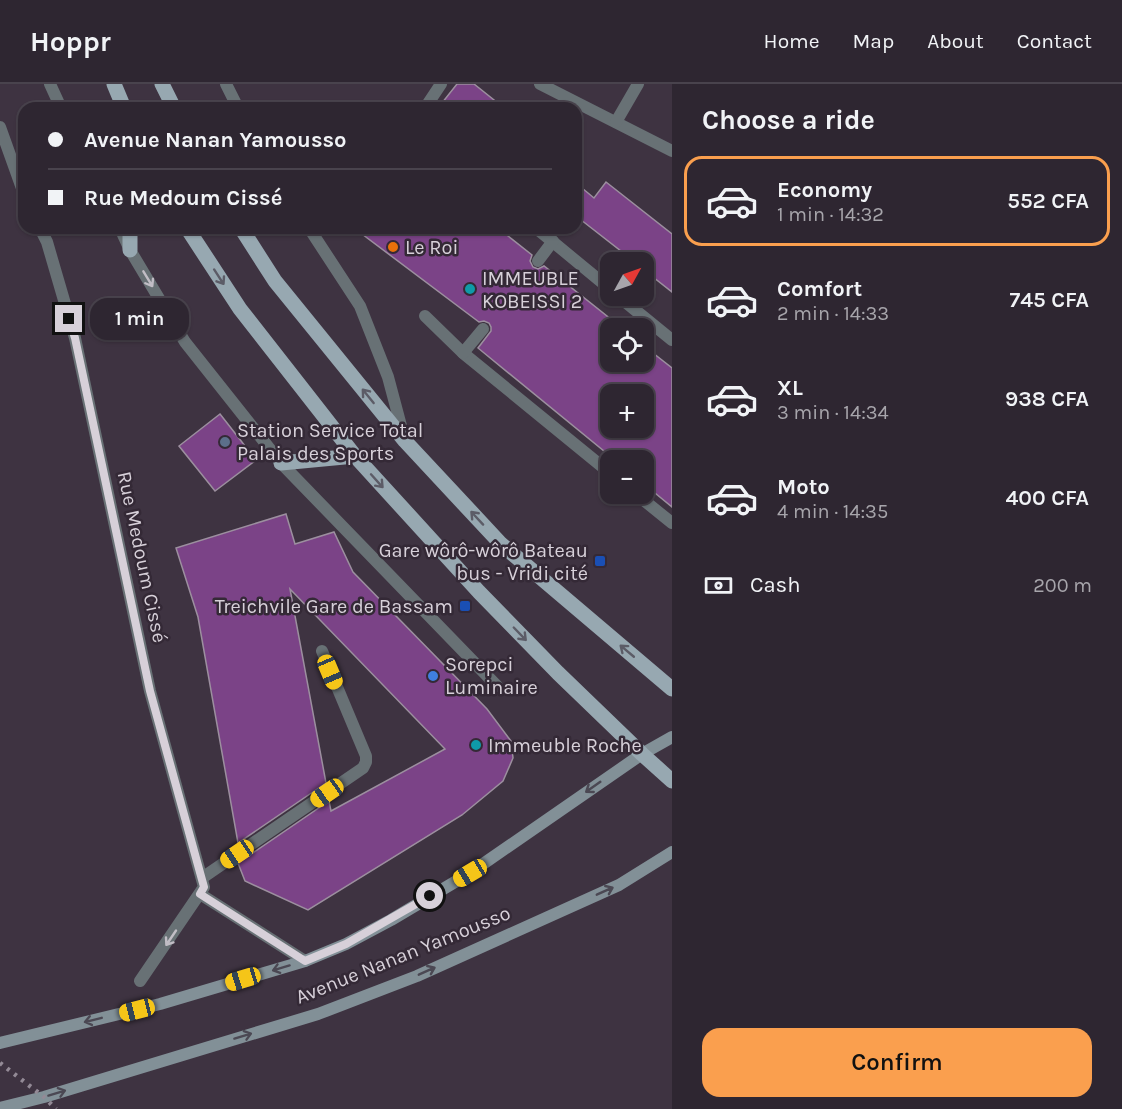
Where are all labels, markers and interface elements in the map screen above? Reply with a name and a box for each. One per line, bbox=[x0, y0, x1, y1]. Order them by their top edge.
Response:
text: Hoppr bbox=[30, 25, 111, 58]
text: Home bbox=[764, 29, 820, 53]
text: Map bbox=[853, 29, 894, 53]
text: About bbox=[927, 29, 984, 53]
text: Contact bbox=[1017, 29, 1092, 53]
text: Choose a ride bbox=[702, 104, 875, 136]
text: Avenue Nanan Yamousso bbox=[84, 127, 347, 153]
icon: car bbox=[705, 174, 759, 228]
text: Economy bbox=[777, 177, 872, 203]
text: Rue Medoum Cissé bbox=[84, 185, 282, 211]
text: 552 CFA bbox=[1007, 188, 1089, 214]
text: 1 min · 14:32 bbox=[777, 203, 884, 226]
place label: Le Roi bbox=[405, 236, 459, 259]
marker: Le Roi bbox=[386, 240, 400, 254]
north arrow bbox=[600, 252, 654, 306]
map controls bbox=[600, 252, 654, 504]
place label: IMMEUBLE KOBEISSI 2 bbox=[482, 267, 582, 313]
one-way arrow bbox=[213, 268, 225, 285]
one-way arrow bbox=[142, 270, 154, 287]
icon: car bbox=[705, 273, 759, 327]
text: Comfort bbox=[777, 276, 862, 302]
marker: IMMEUBLE KOBEISSI 2 bbox=[463, 282, 477, 296]
text: 745 CFA bbox=[1009, 287, 1089, 313]
callout: 1 min bbox=[90, 298, 189, 340]
text: 2 min · 14:33 bbox=[777, 302, 889, 325]
route end bbox=[55, 305, 82, 332]
text: 1 min bbox=[115, 307, 164, 330]
button: locate bbox=[600, 318, 654, 372]
icon: car bbox=[705, 372, 759, 426]
text: XL bbox=[777, 375, 803, 401]
button: + bbox=[600, 384, 654, 438]
text: 938 CFA bbox=[1005, 386, 1089, 412]
one-way arrow bbox=[362, 388, 375, 404]
text: 3 min · 14:34 bbox=[777, 401, 889, 424]
place label: Station Service Total Palais des Sports bbox=[237, 419, 423, 465]
marker: Station Service Total Palais des Sports bbox=[218, 435, 232, 449]
button: − bbox=[600, 450, 654, 504]
street label: Rue Medoum Cissé bbox=[113, 469, 171, 645]
icon: car bbox=[705, 471, 759, 525]
one-way arrow bbox=[370, 473, 384, 488]
text: Moto bbox=[777, 474, 830, 500]
text: 400 CFA bbox=[1006, 485, 1089, 511]
text: 4 min · 14:35 bbox=[777, 500, 888, 523]
one-way arrow bbox=[470, 511, 484, 526]
place label: Gare wôrô-wôrô Bateau bus - Vridi cité bbox=[379, 539, 588, 585]
marker: Gare wôrô-wôrô Bateau bus - Vridi cité bbox=[593, 554, 607, 568]
icon: cash bbox=[702, 569, 735, 602]
text: Cash bbox=[750, 572, 800, 598]
text: 200 m bbox=[1033, 574, 1092, 597]
place label: Treichvile Gare de Bassam bbox=[215, 595, 453, 618]
marker: Treichvile Gare de Bassam bbox=[458, 599, 472, 613]
one-way arrow bbox=[512, 627, 527, 642]
one-way arrow bbox=[619, 645, 635, 658]
car bbox=[315, 652, 345, 692]
place label: Sorepci Luminaire bbox=[445, 653, 538, 699]
marker: Sorepci Luminaire bbox=[426, 669, 440, 683]
place label: Immeuble Roche bbox=[488, 734, 642, 757]
marker: Immeuble Roche bbox=[469, 738, 483, 752]
car bbox=[307, 775, 347, 811]
one-way arrow bbox=[586, 781, 602, 793]
car bbox=[217, 836, 257, 872]
car bbox=[450, 856, 490, 890]
route start bbox=[416, 882, 443, 909]
one-way arrow bbox=[595, 885, 613, 897]
street label: Avenue Nanan Yamousso bbox=[292, 901, 514, 1009]
one-way arrow bbox=[165, 929, 177, 945]
one-way arrow bbox=[272, 963, 291, 974]
car bbox=[223, 965, 263, 993]
one-way arrow bbox=[417, 965, 435, 976]
car bbox=[117, 997, 157, 1023]
one-way arrow bbox=[84, 1015, 103, 1027]
button: Confirm bbox=[702, 1028, 1092, 1097]
one-way arrow bbox=[233, 1030, 252, 1041]
one-way arrow bbox=[47, 1087, 66, 1098]

